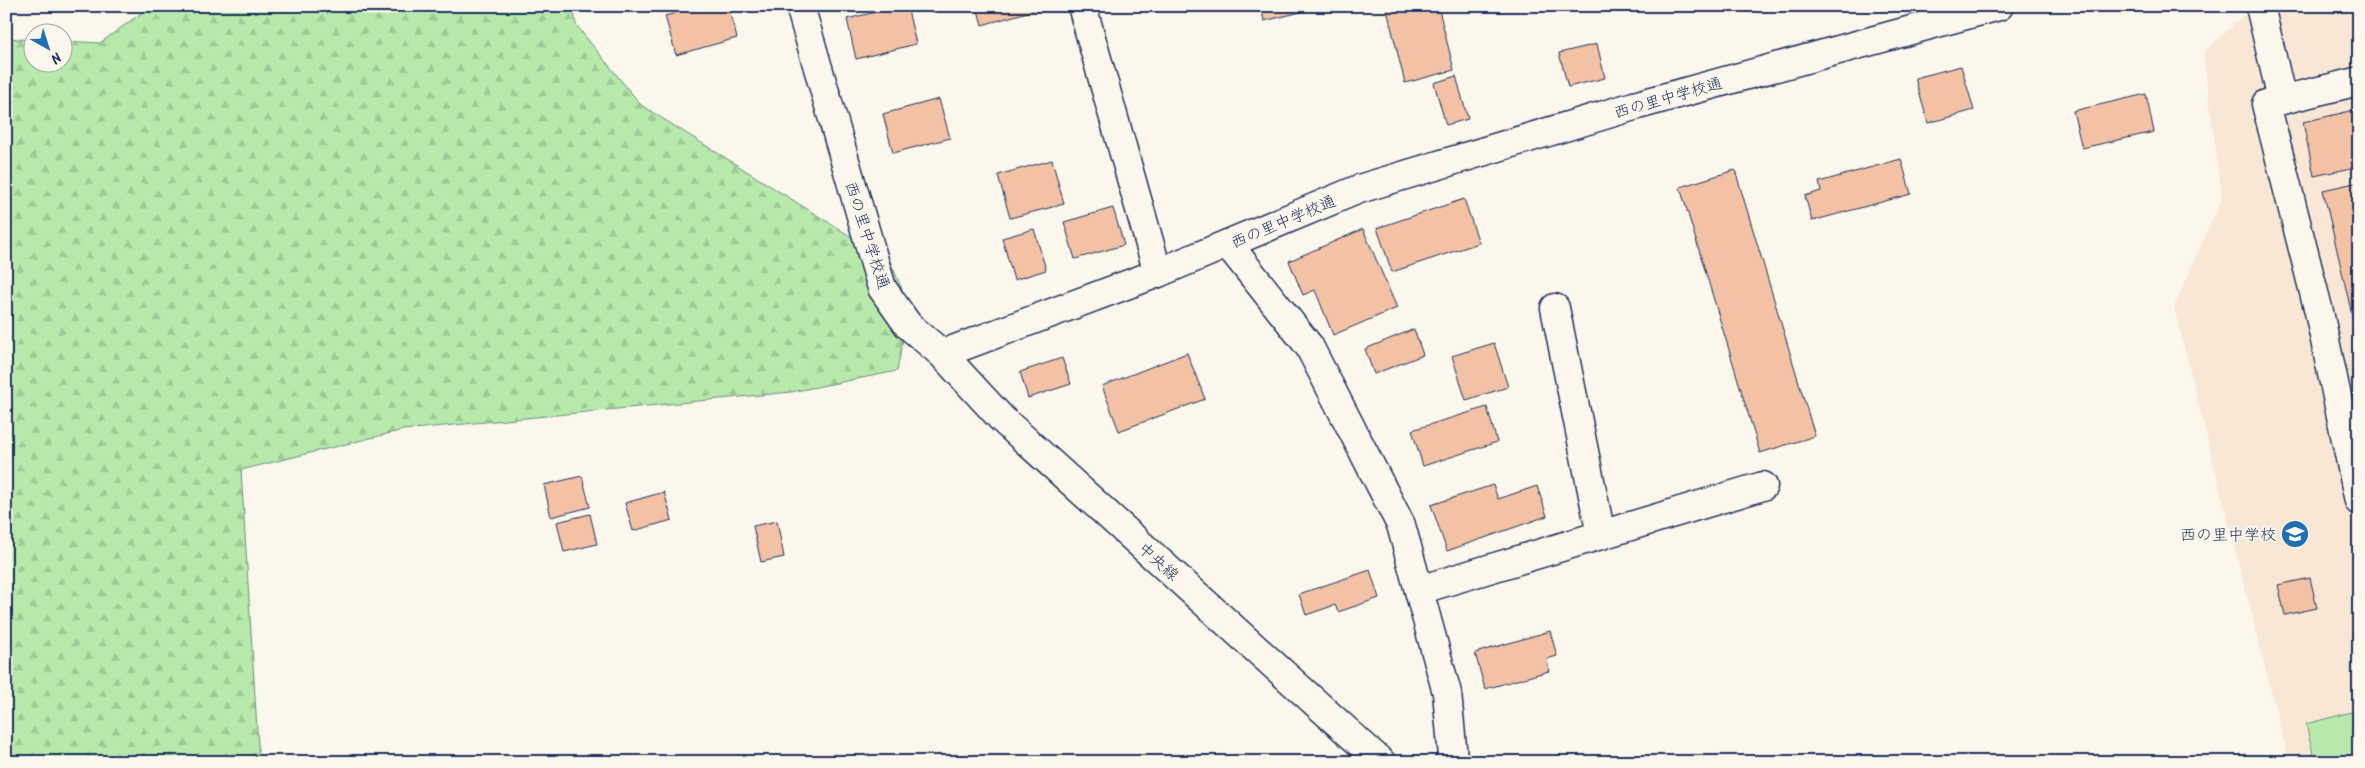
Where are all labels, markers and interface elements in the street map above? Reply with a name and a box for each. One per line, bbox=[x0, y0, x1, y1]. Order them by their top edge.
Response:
north arrow bbox=[22, 22, 72, 72]
text: N bbox=[45, 46, 66, 69]
street label: 西の里中学校通 bbox=[1611, 71, 1726, 126]
street label: 西の里中学校通 bbox=[837, 178, 896, 293]
street label: 西の里中学校通 bbox=[1227, 189, 1340, 256]
school or university icon: 西の里中学校 bbox=[2280, 519, 2310, 549]
place label: 西の里中学校 bbox=[2180, 523, 2276, 548]
street label: 中央線 bbox=[1132, 537, 1184, 587]

